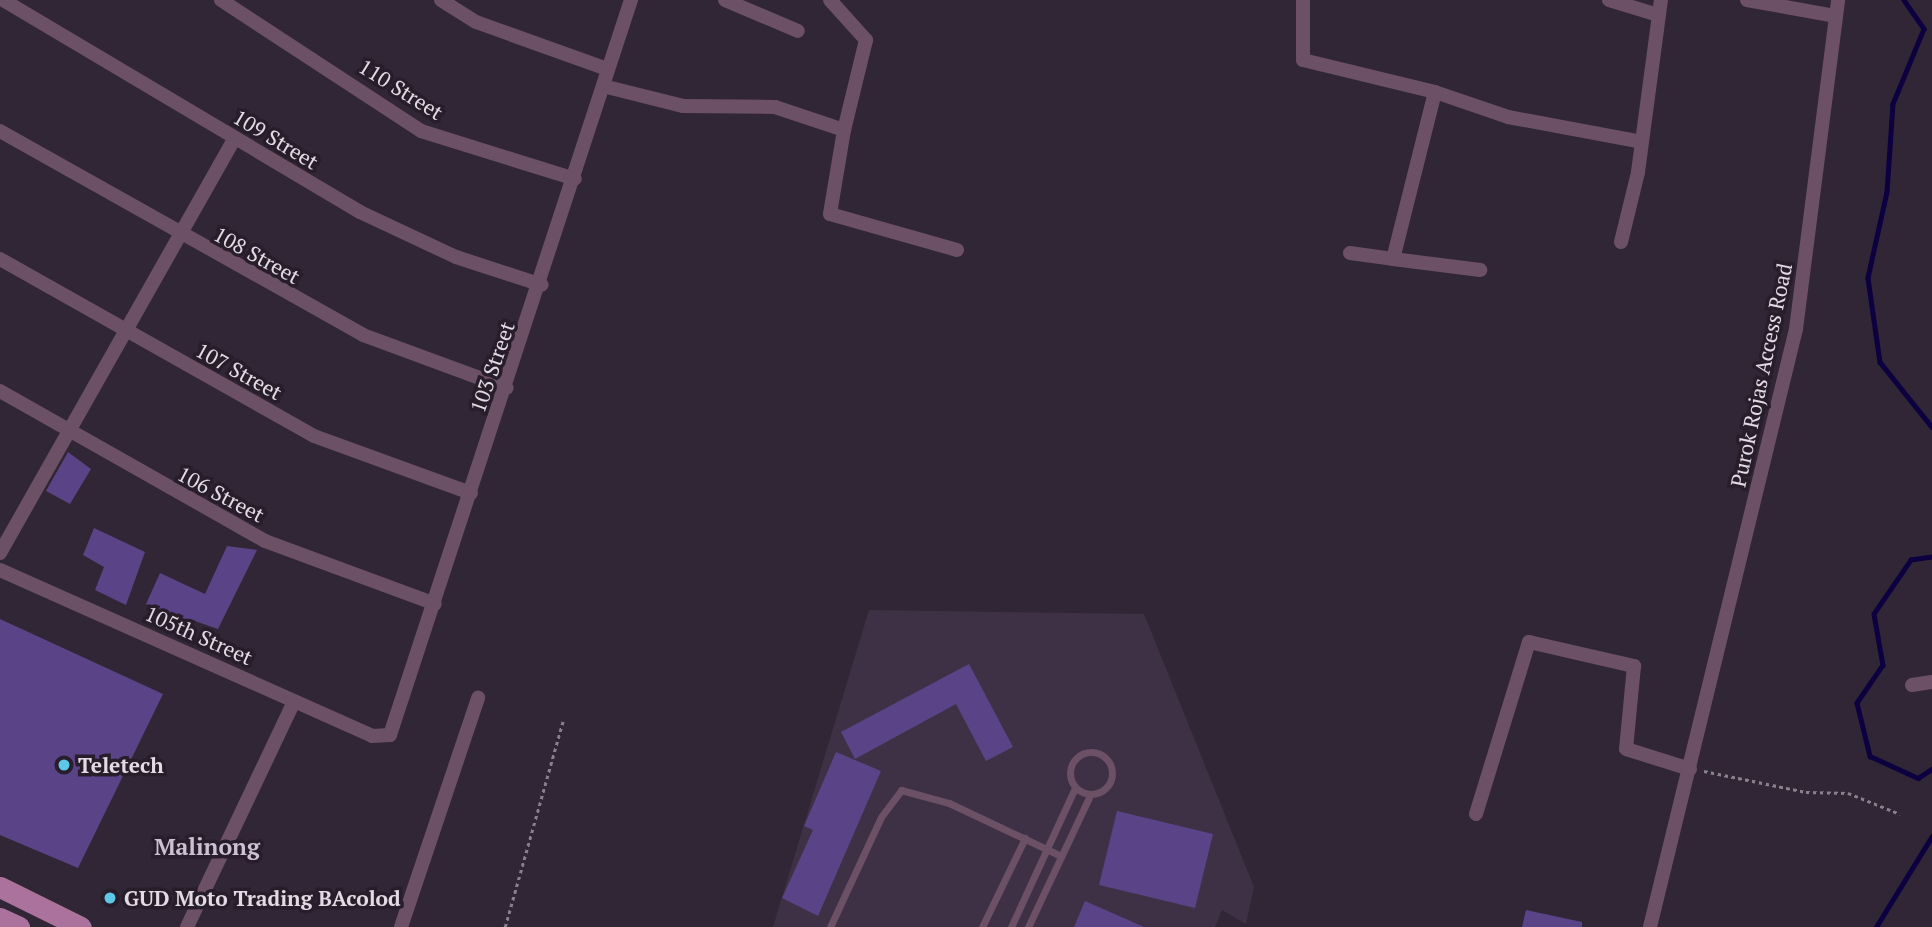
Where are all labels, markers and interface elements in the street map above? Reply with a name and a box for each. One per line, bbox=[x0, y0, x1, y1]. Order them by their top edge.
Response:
street label: 110 Street bbox=[354, 53, 448, 125]
street label: 109 Street bbox=[229, 104, 323, 174]
street label: 108 Street bbox=[209, 221, 305, 289]
street label: Purok Rojas Access Road bbox=[1725, 261, 1797, 489]
street label: 103 Street bbox=[465, 318, 519, 416]
street label: 107 Street bbox=[191, 337, 287, 405]
street label: 106 Street bbox=[173, 461, 269, 527]
street label: 105th Street bbox=[141, 600, 257, 670]
place label: Teletech bbox=[78, 752, 164, 778]
marker: Teletech bbox=[56, 757, 72, 773]
district label: Malinong bbox=[154, 833, 260, 861]
place label: GUD Moto Trading BAcolod bbox=[124, 885, 401, 911]
marker: GUD Moto Trading BAcolod bbox=[102, 890, 118, 906]

